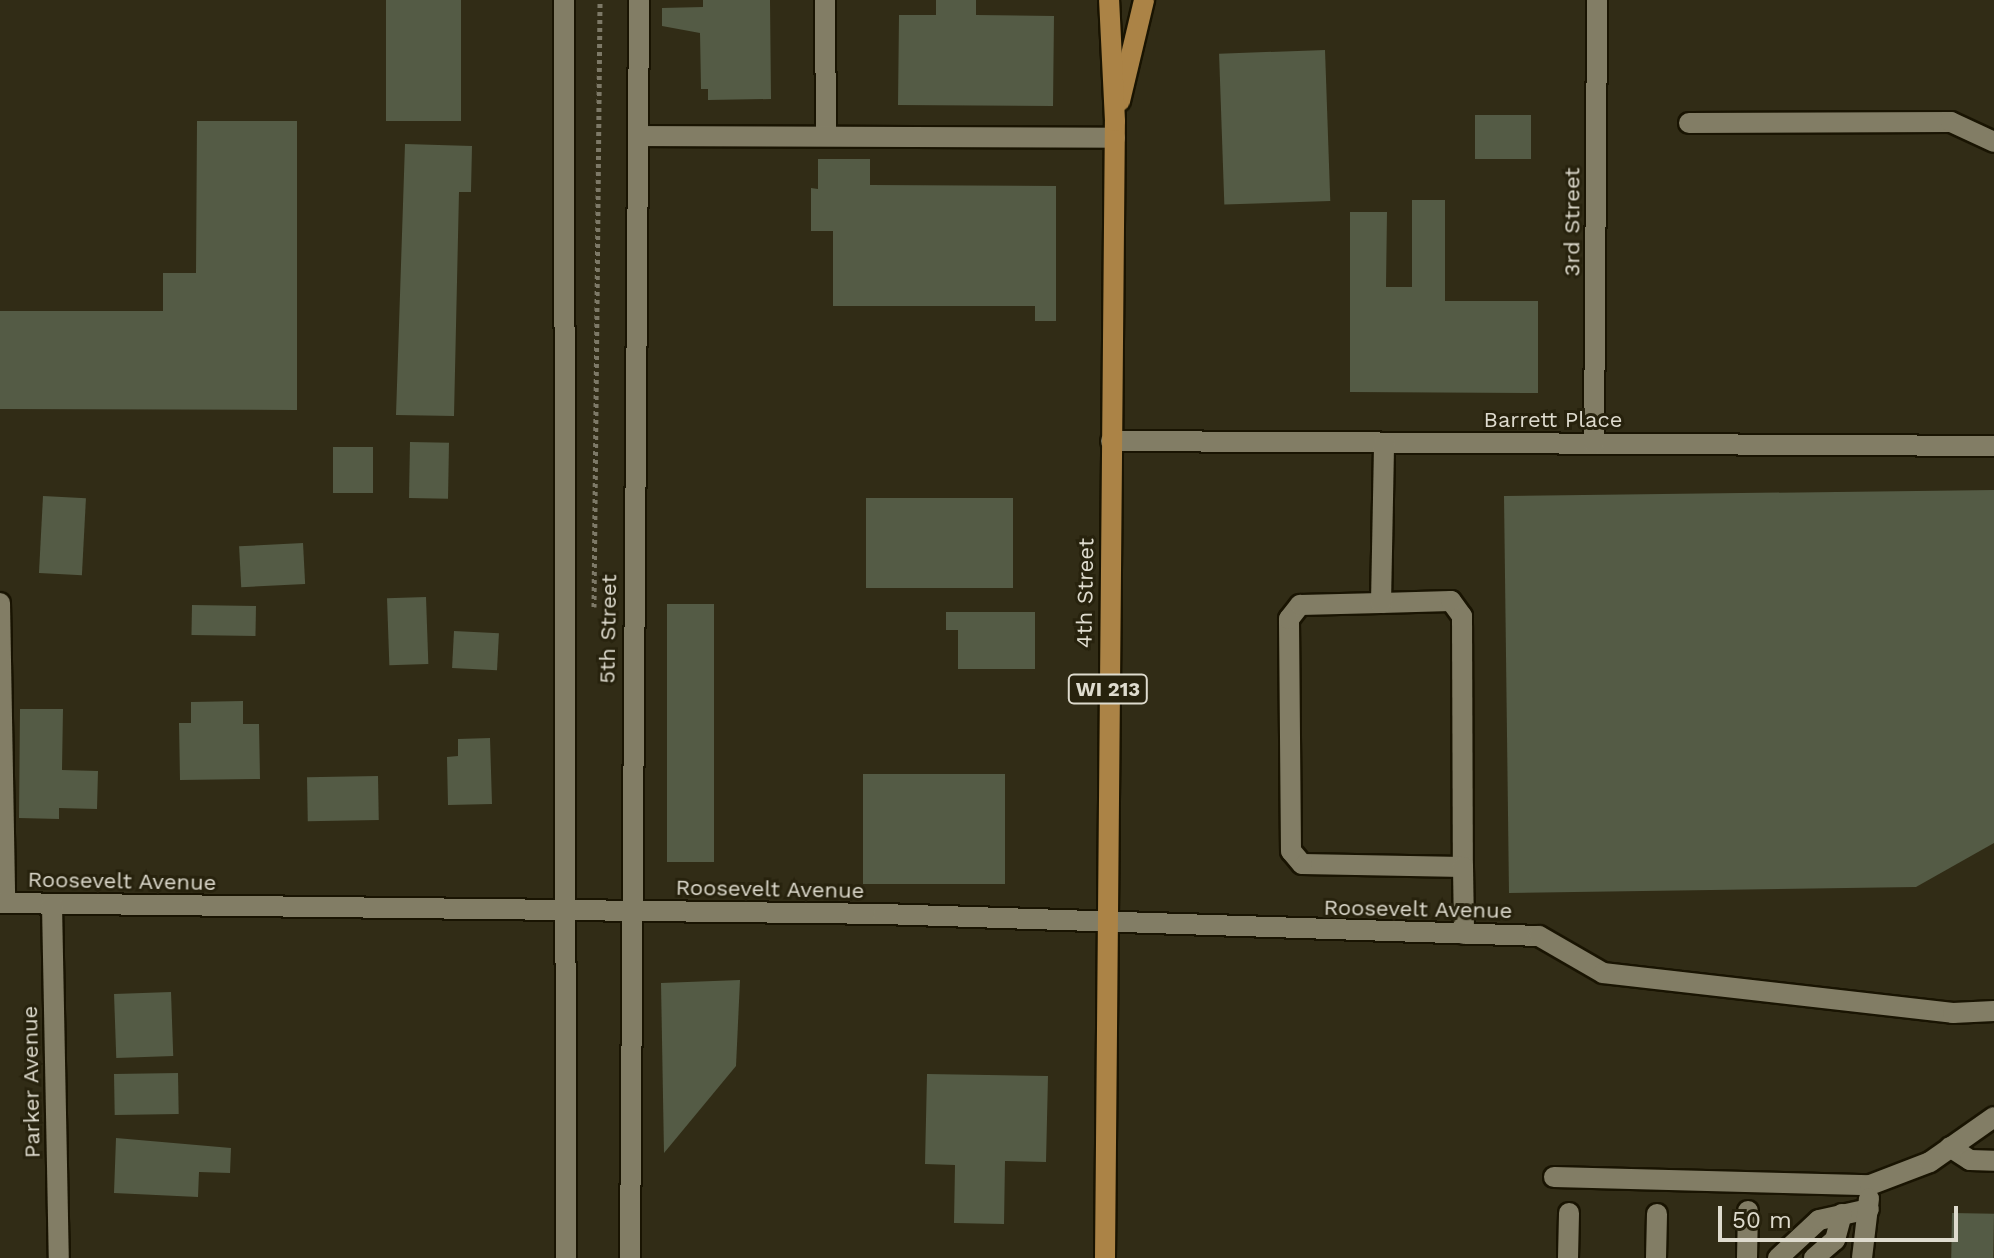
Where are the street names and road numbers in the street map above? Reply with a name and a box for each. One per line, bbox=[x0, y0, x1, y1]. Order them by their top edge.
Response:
street label: 3rd Street bbox=[1559, 168, 1585, 276]
street label: Barrett Place bbox=[1484, 407, 1622, 433]
street label: 4th Street bbox=[1071, 538, 1099, 648]
street label: 5th Street bbox=[594, 574, 622, 684]
road number: WI 213 bbox=[1066, 673, 1150, 705]
street label: Roosevelt Avenue bbox=[27, 866, 217, 896]
street label: Roosevelt Avenue bbox=[675, 874, 865, 904]
street label: Roosevelt Avenue bbox=[1323, 894, 1513, 924]
street label: Parker Avenue bbox=[16, 1005, 46, 1159]

